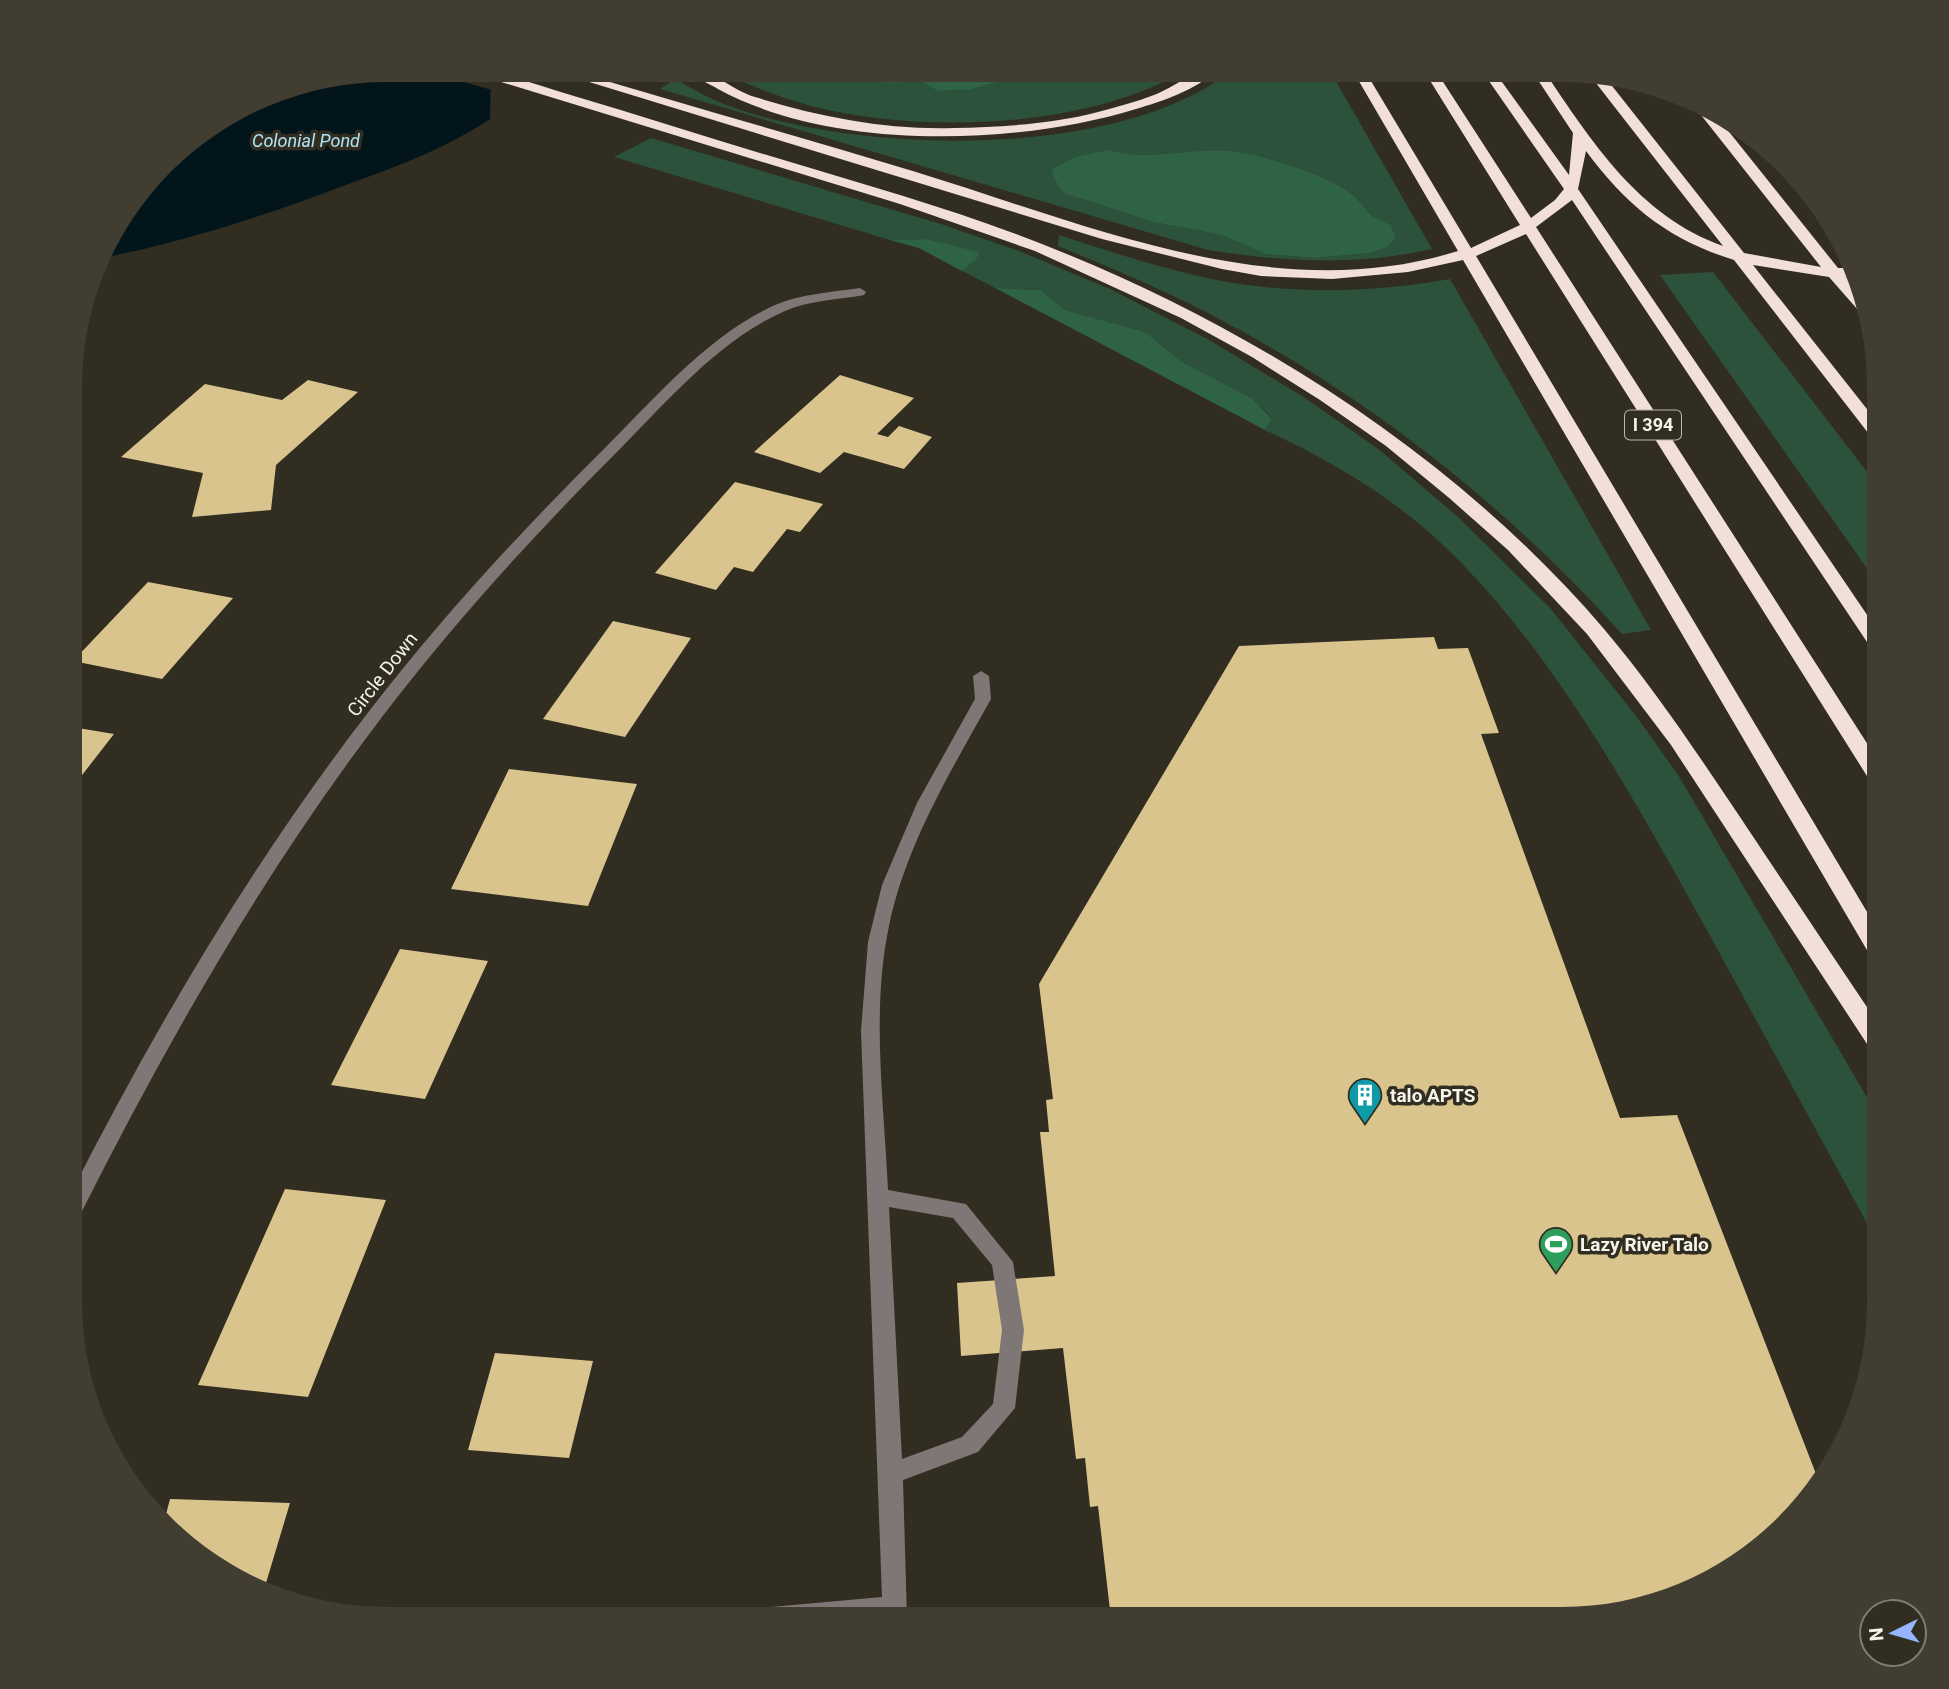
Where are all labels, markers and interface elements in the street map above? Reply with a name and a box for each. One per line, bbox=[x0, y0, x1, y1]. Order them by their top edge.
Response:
water label: Colonial Pond bbox=[252, 130, 361, 151]
road number: I 394 bbox=[1625, 410, 1681, 440]
street label: Circle Down bbox=[342, 628, 422, 721]
building icon: talo APTS bbox=[1346, 1076, 1384, 1125]
place label: talo APTS bbox=[1390, 1084, 1476, 1107]
sports icon: Lazy River Talo bbox=[1537, 1225, 1575, 1274]
place label: Lazy River Talo bbox=[1580, 1233, 1709, 1256]
north arrow bbox=[1858, 1598, 1928, 1668]
text: N bbox=[1865, 1627, 1889, 1642]

